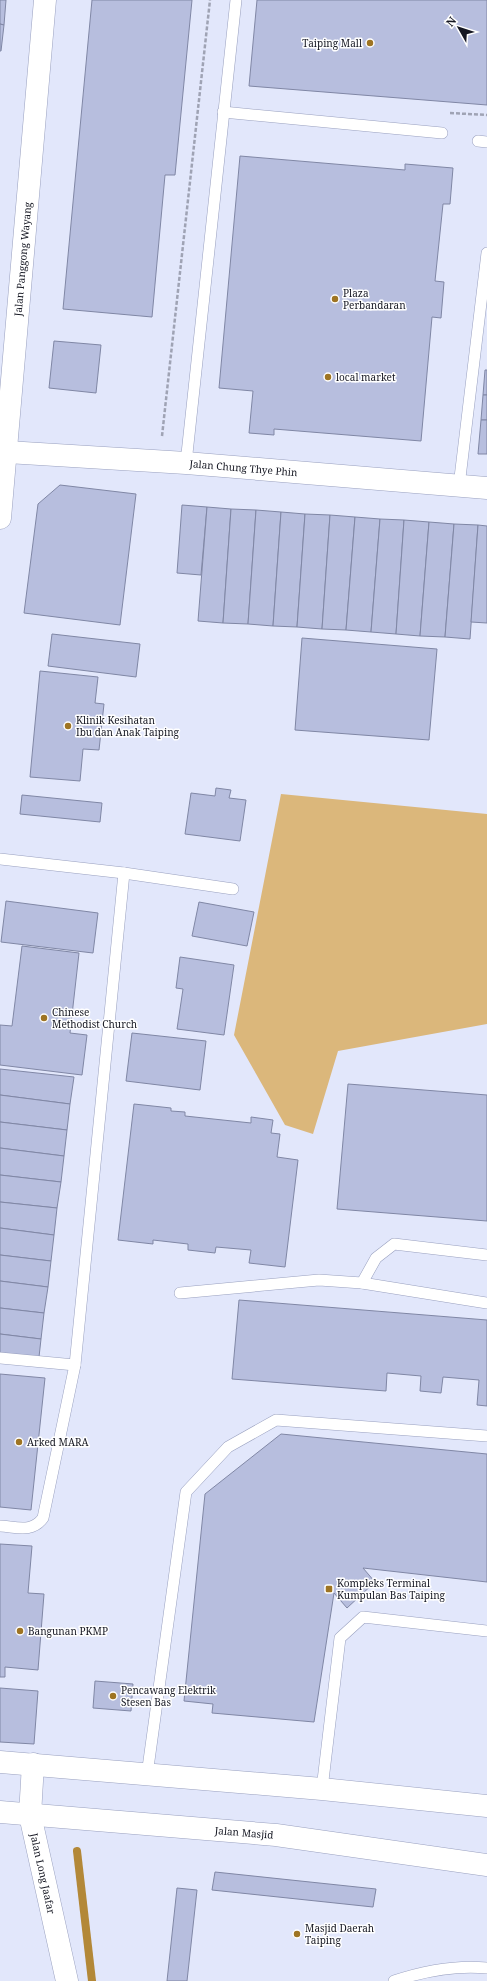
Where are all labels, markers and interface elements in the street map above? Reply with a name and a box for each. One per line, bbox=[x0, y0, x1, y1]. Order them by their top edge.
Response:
north arrow bbox=[439, 8, 479, 48]
text: N bbox=[442, 13, 460, 29]
place label: Taiping Mall bbox=[302, 36, 362, 50]
marker: Taiping Mall bbox=[365, 38, 375, 48]
street label: Jalan Panggong Wayang bbox=[10, 201, 34, 318]
place label: Plaza Perbandaran bbox=[343, 286, 406, 312]
marker: Plaza Perbandaran bbox=[330, 294, 340, 304]
place label: local market bbox=[336, 370, 396, 384]
marker: local market bbox=[323, 372, 333, 382]
street label: Jalan Chung Thye Phin bbox=[188, 456, 299, 479]
place label: Klinik Kesihatan Ibu dan Anak Taiping bbox=[76, 713, 180, 739]
marker: Klinik Kesihatan Ibu dan Anak Taiping bbox=[63, 721, 73, 731]
place label: Chinese Methodist Church bbox=[52, 1005, 138, 1031]
marker: Chinese Methodist Church bbox=[39, 1013, 49, 1023]
place label: Arked MARA bbox=[27, 1435, 89, 1449]
marker: Arked MARA bbox=[14, 1437, 24, 1447]
place label: Kompleks Terminal Kumpulan Bas Taiping bbox=[337, 1576, 446, 1602]
marker: Kompleks Terminal Kumpulan Bas Taiping bbox=[324, 1584, 334, 1594]
place label: Bangunan PKMP bbox=[28, 1624, 108, 1638]
marker: Bangunan PKMP bbox=[15, 1626, 25, 1636]
place label: Pencawang Elektrik Stesen Bas bbox=[121, 1683, 216, 1709]
marker: Pencawang Elektrik Stesen Bas bbox=[108, 1691, 118, 1701]
street label: Jalan Masjid bbox=[213, 1823, 274, 1842]
street label: Jalan Long Jaafar bbox=[27, 1831, 59, 1915]
place label: Masjid Daerah Taiping bbox=[305, 1921, 375, 1947]
marker: Masjid Daerah Taiping bbox=[292, 1929, 302, 1939]

